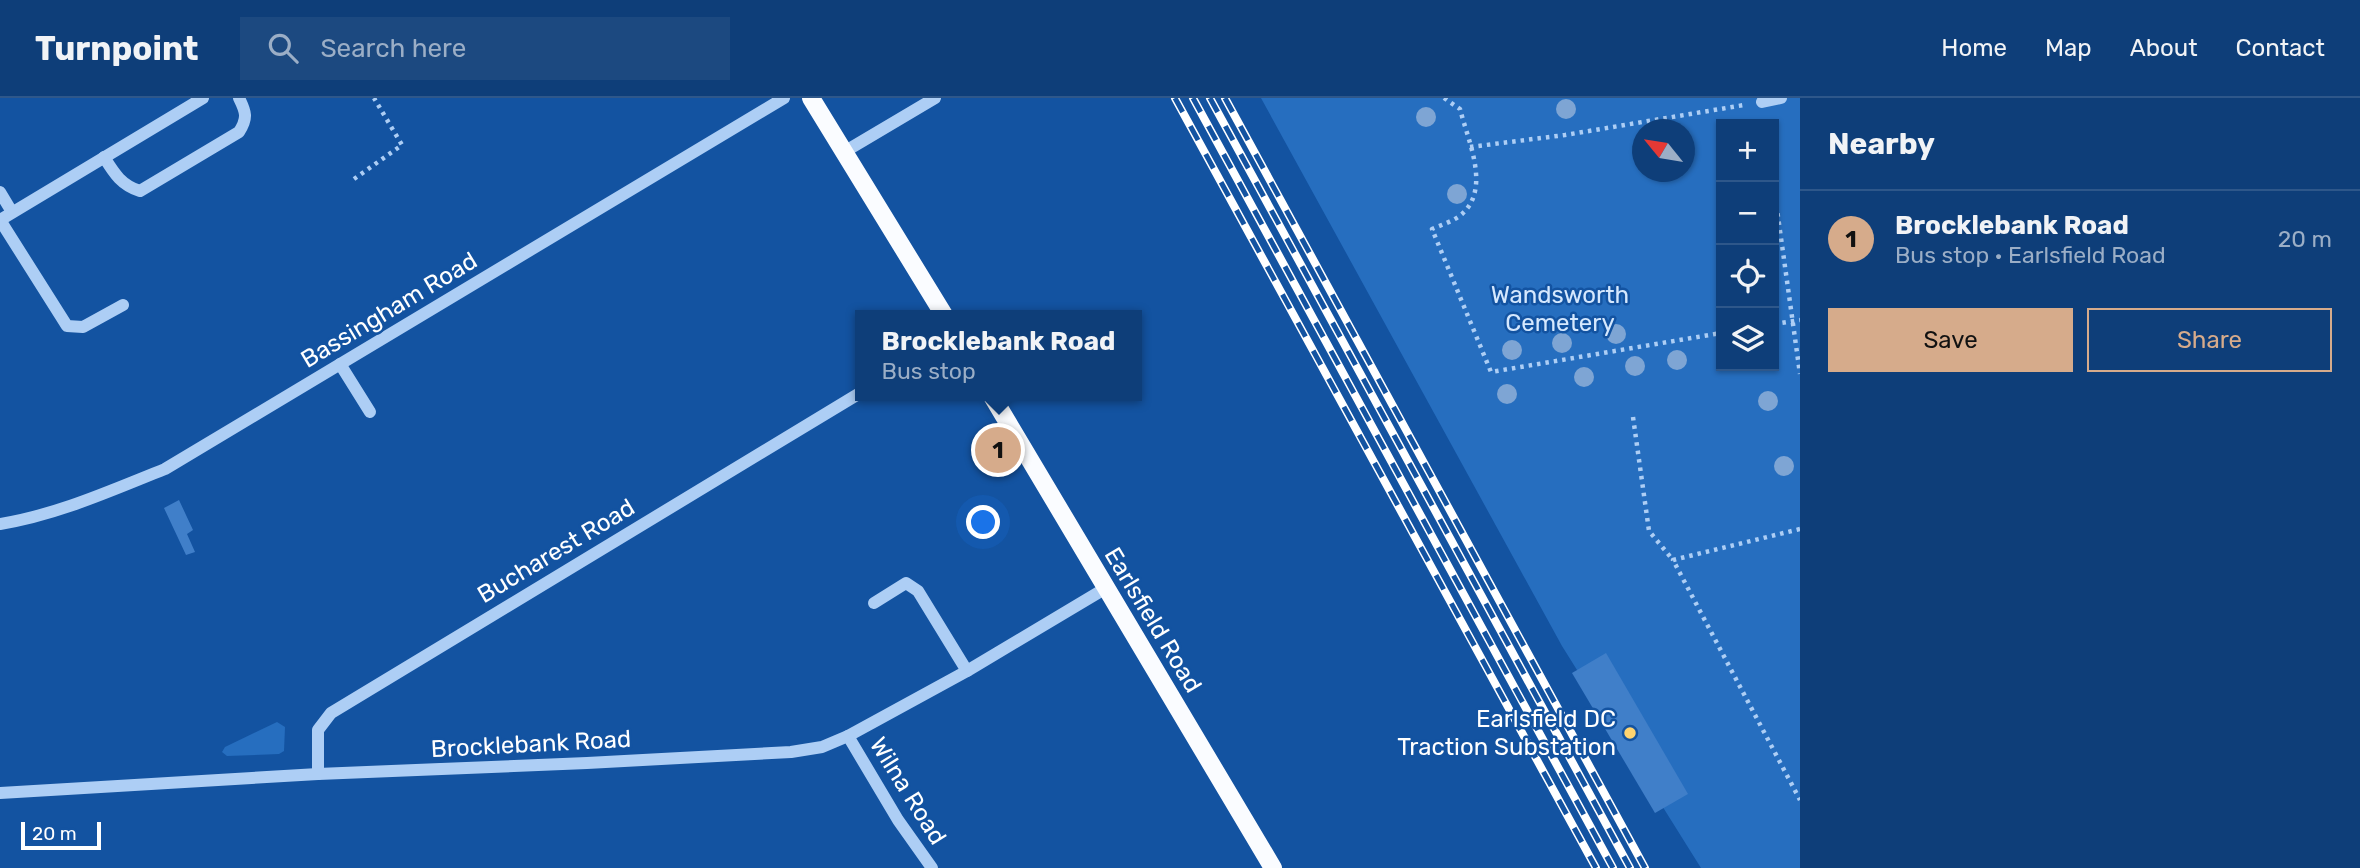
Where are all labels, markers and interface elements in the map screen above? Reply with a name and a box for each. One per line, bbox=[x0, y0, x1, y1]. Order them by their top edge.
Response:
search box bbox=[240, 17, 730, 80]
text: Turnpoint bbox=[35, 29, 198, 68]
icon: search bbox=[264, 29, 302, 67]
text: Search here bbox=[320, 33, 466, 64]
text: Home bbox=[1941, 34, 2007, 62]
text: Map bbox=[2045, 34, 2092, 62]
text: About bbox=[2130, 34, 2198, 62]
text: Contact bbox=[2236, 34, 2325, 62]
north arrow bbox=[1632, 119, 1695, 182]
map controls bbox=[1716, 119, 1779, 371]
button: + bbox=[1716, 119, 1779, 182]
text: Nearby bbox=[1828, 126, 1935, 162]
button: − bbox=[1716, 182, 1779, 245]
text: Brocklebank Road bbox=[1895, 210, 2129, 241]
text: 1 bbox=[1845, 225, 1857, 253]
text: 20 m bbox=[2278, 225, 2332, 253]
text: Bus stop · Earlsfield Road bbox=[1895, 241, 2166, 269]
button: locate bbox=[1716, 245, 1779, 308]
street label: Bassingham Road bbox=[296, 246, 482, 374]
park label: Wandsworth Cemetery bbox=[1491, 281, 1629, 337]
button: layers bbox=[1716, 308, 1779, 371]
button: Save bbox=[1828, 308, 2073, 372]
button: Share bbox=[2087, 308, 2332, 372]
popup bbox=[855, 310, 1142, 401]
text: Brocklebank Road bbox=[882, 326, 1115, 357]
text: Bus stop bbox=[882, 357, 976, 385]
pin: 1 bbox=[975, 424, 1021, 476]
street label: Bucharest Road bbox=[472, 493, 640, 609]
your location bbox=[966, 505, 1000, 539]
street label: Earlsfield Road bbox=[1099, 542, 1207, 698]
place label: Earlsfield DC Traction Substation bbox=[1397, 705, 1616, 761]
street label: Brocklebank Road bbox=[430, 725, 632, 763]
marker: Earlsfield DC Traction Substation bbox=[1622, 725, 1638, 741]
street label: Wilna Road bbox=[864, 732, 952, 850]
scale bar bbox=[21, 819, 102, 851]
text: 20 m bbox=[32, 822, 77, 845]

